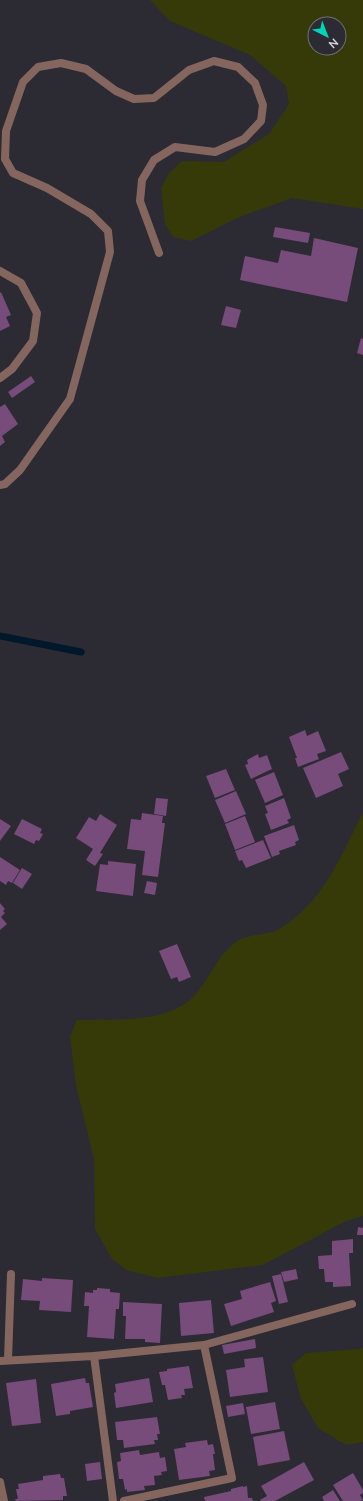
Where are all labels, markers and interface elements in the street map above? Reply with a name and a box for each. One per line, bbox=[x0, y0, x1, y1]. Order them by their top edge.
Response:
north arrow bbox=[307, 16, 347, 56]
text: N bbox=[326, 35, 341, 51]

